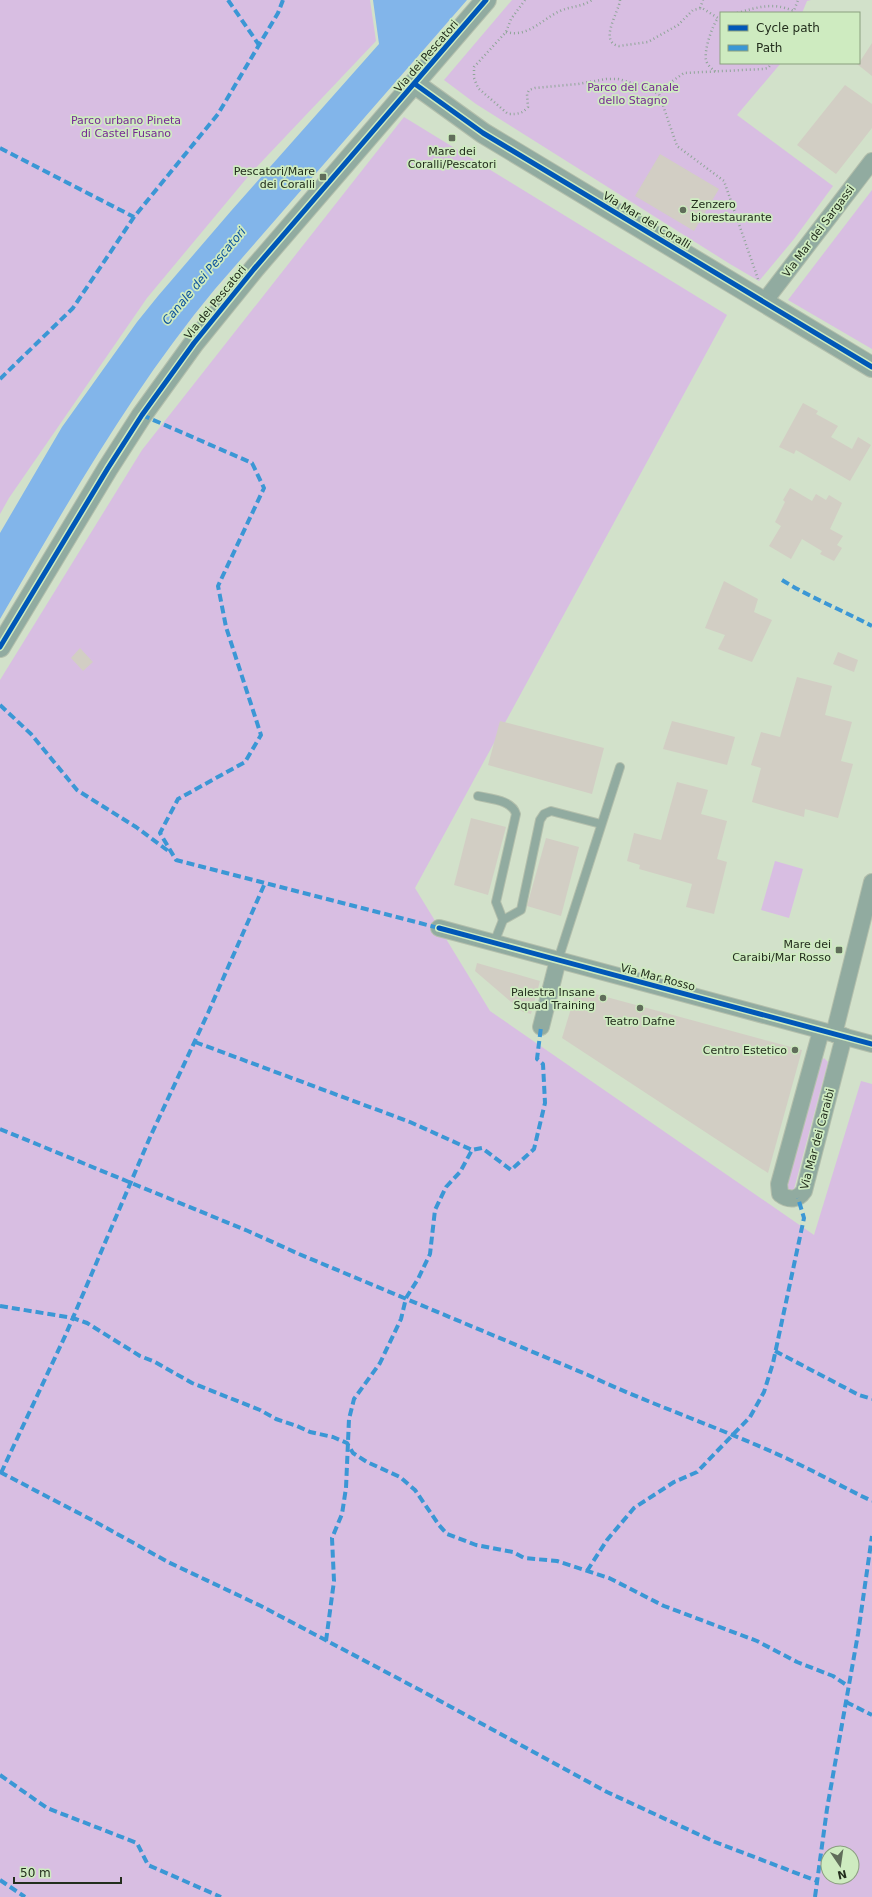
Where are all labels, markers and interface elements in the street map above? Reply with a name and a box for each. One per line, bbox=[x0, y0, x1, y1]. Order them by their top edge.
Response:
legend bbox=[720, 12, 860, 64]
street label: Via dei Pescatori bbox=[392, 18, 461, 95]
text: Cycle path bbox=[756, 21, 820, 35]
text: Path bbox=[756, 41, 782, 55]
park label: Parco del Canale dello Stagno bbox=[587, 81, 679, 107]
park label: Parco urbano Pineta di Castel Fusano bbox=[71, 114, 181, 140]
marker: Mare dei Coralli/Pescatori bbox=[447, 133, 457, 143]
place label: Mare dei Coralli/Pescatori bbox=[408, 145, 496, 171]
place label: Pescatori/Mare dei Coralli bbox=[234, 165, 315, 191]
marker: Pescatori/Mare dei Coralli bbox=[318, 172, 328, 182]
street label: Via Mar dei Sargassi bbox=[780, 183, 857, 280]
street label: Via Mar dei Coralli bbox=[601, 189, 693, 252]
place label: Zenzero biorestaurante bbox=[691, 198, 772, 224]
marker: Zenzero biorestaurante bbox=[678, 205, 688, 215]
water label: Canale dei Pescatori bbox=[159, 224, 249, 327]
street label: Via dei Pescatori bbox=[182, 263, 249, 342]
place label: Mare dei Caraibi/Mar Rosso bbox=[732, 938, 831, 964]
marker: Mare dei Caraibi/Mar Rosso bbox=[834, 945, 844, 955]
street label: Via Mar Rosso bbox=[619, 961, 697, 994]
place label: Palestra Insane Squad Training bbox=[511, 986, 595, 1012]
marker: Palestra Insane Squad Training bbox=[598, 993, 608, 1003]
marker: Teatro Dafne bbox=[635, 1003, 645, 1013]
place label: Teatro Dafne bbox=[604, 1015, 675, 1028]
place label: Centro Estetico bbox=[703, 1044, 787, 1057]
marker: Centro Estetico bbox=[790, 1045, 800, 1055]
street label: Via Mar dei Caraibi bbox=[798, 1087, 837, 1191]
north arrow bbox=[820, 1845, 860, 1885]
scale bar bbox=[14, 1859, 121, 1885]
text: 50 m bbox=[20, 1866, 51, 1880]
text: N bbox=[836, 1867, 848, 1882]

